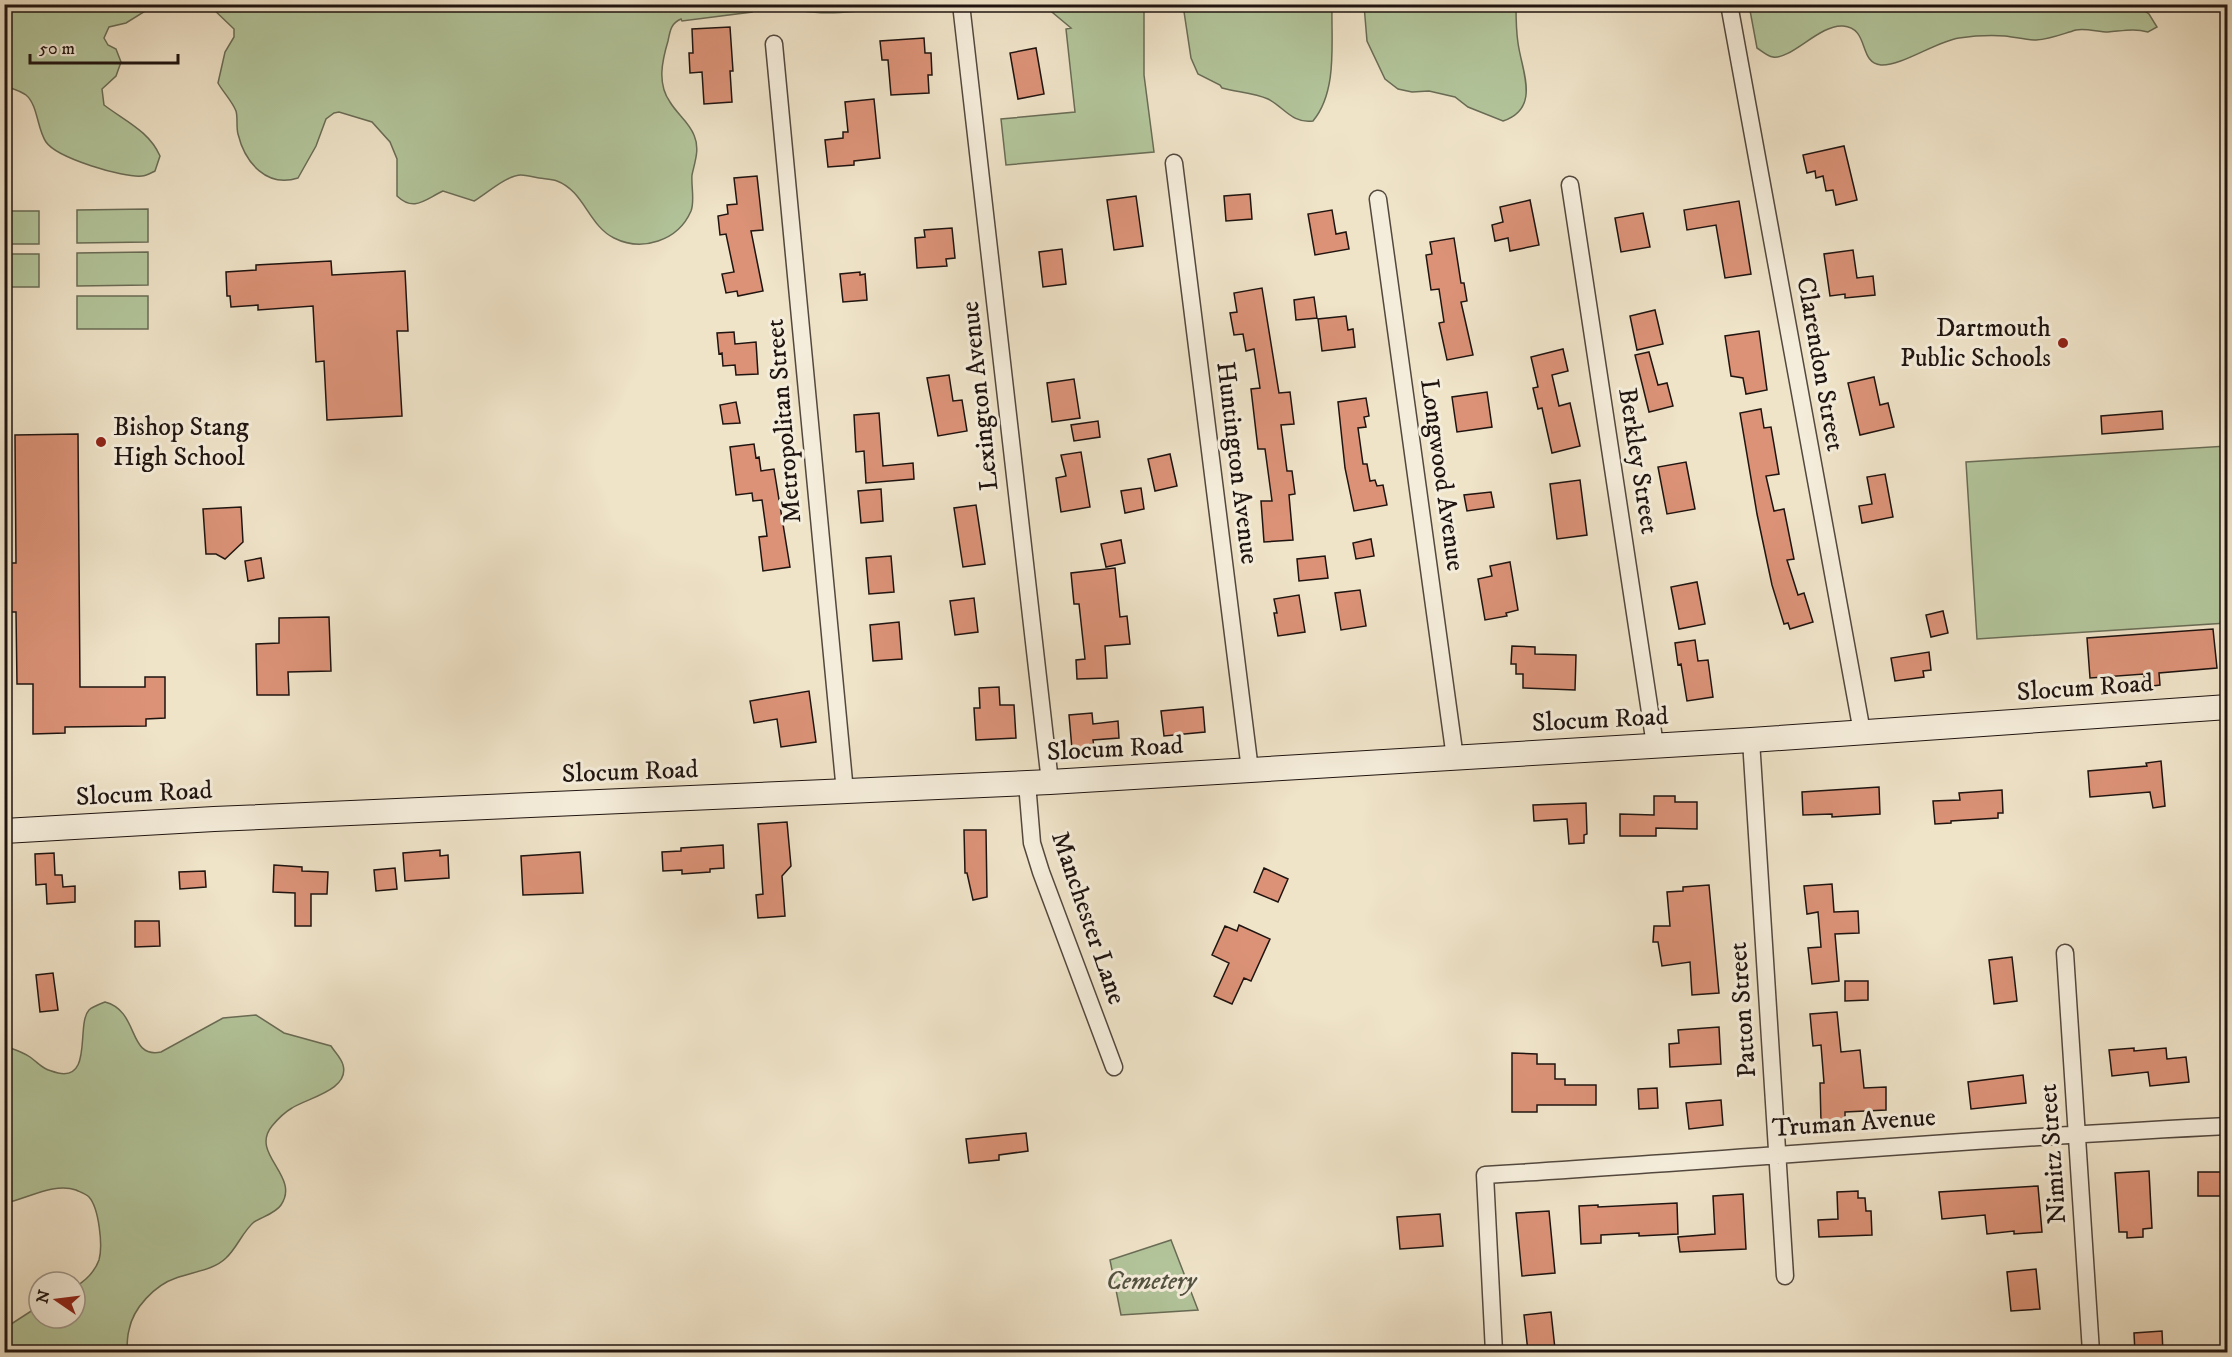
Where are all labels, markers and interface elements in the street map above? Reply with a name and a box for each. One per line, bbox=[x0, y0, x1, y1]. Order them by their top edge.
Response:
scale bar bbox=[30, 27, 178, 65]
text: 50 m bbox=[39, 38, 75, 60]
street label: Clarendon Street bbox=[1788, 274, 1852, 454]
street label: Lexington Avenue bbox=[954, 300, 1006, 492]
place label: Dartmouth Public Schools bbox=[1900, 312, 2051, 375]
street label: Metropolitan Street bbox=[759, 318, 809, 524]
marker: Dartmouth Public Schools bbox=[2056, 336, 2070, 350]
street label: Huntington Avenue bbox=[1208, 360, 1266, 566]
street label: Longwood Avenue bbox=[1412, 377, 1472, 573]
street label: Berkley Street bbox=[1610, 386, 1666, 536]
place label: Bishop Stang High School bbox=[113, 411, 249, 474]
marker: Bishop Stang High School bbox=[94, 435, 108, 449]
street label: Slocum Road bbox=[2016, 667, 2154, 709]
street label: Slocum Road bbox=[1531, 700, 1669, 740]
street label: Slocum Road bbox=[1046, 729, 1184, 769]
street label: Slocum Road bbox=[561, 753, 699, 791]
street label: Slocum Road bbox=[75, 774, 213, 814]
street label: Manchester Lane bbox=[1043, 827, 1133, 1009]
street label: Patton Street bbox=[1722, 941, 1764, 1079]
street label: Nimitz Street bbox=[2032, 1083, 2074, 1225]
street label: Truman Avenue bbox=[1771, 1101, 1937, 1145]
park label: Cemetery bbox=[1106, 1265, 1198, 1298]
north arrow bbox=[27, 1270, 87, 1330]
text: N bbox=[32, 1288, 55, 1305]

